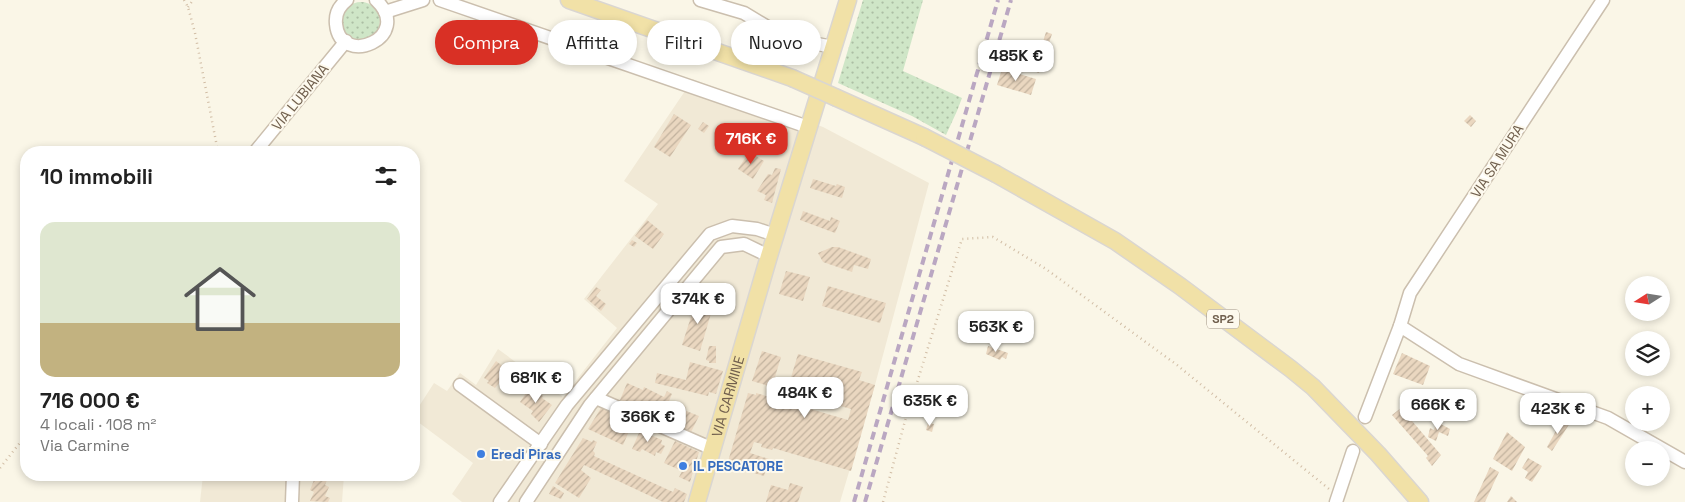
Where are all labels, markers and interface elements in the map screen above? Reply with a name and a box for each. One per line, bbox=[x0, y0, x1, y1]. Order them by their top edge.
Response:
chip: Compra bbox=[435, 20, 538, 65]
chip: Affitta bbox=[548, 20, 637, 65]
chip: Filtri bbox=[647, 20, 721, 65]
chip: Nuovo bbox=[731, 20, 821, 65]
pin: 485K € bbox=[975, 39, 1057, 82]
text: 485K € bbox=[989, 45, 1043, 66]
street label: VIA LUBIANA bbox=[268, 60, 332, 134]
street label: VIA SA MURA bbox=[1467, 121, 1528, 201]
pin: 716K € bbox=[710, 122, 792, 165]
text: 716K € bbox=[726, 128, 776, 149]
icon: filters bbox=[372, 162, 400, 190]
text: 10 immobili bbox=[40, 163, 153, 190]
icon: home bbox=[175, 254, 265, 344]
north arrow bbox=[1625, 276, 1670, 321]
map controls bbox=[1625, 276, 1670, 486]
pin: 374K € bbox=[657, 282, 739, 325]
text: 374K € bbox=[672, 288, 724, 309]
pin: 563K € bbox=[955, 310, 1037, 353]
road number: SP2 bbox=[1207, 310, 1239, 328]
text: 563K € bbox=[969, 316, 1023, 337]
button: layers bbox=[1625, 331, 1670, 376]
street label: VIA CARMINE bbox=[708, 354, 748, 439]
pin: 681K € bbox=[495, 362, 577, 404]
text: 681K € bbox=[510, 367, 562, 388]
pin: 484K € bbox=[764, 376, 846, 419]
text: 484K € bbox=[778, 382, 832, 403]
pin: 635K € bbox=[889, 384, 971, 427]
button: + bbox=[1625, 386, 1670, 431]
text: 716 000 € bbox=[40, 387, 140, 414]
pin: 666K € bbox=[1397, 388, 1479, 431]
text: 635K € bbox=[903, 390, 957, 411]
pin: 423K € bbox=[1517, 392, 1599, 435]
text: 666K € bbox=[1411, 394, 1465, 415]
text: 423K € bbox=[1531, 398, 1585, 419]
pin: 366K € bbox=[607, 400, 689, 443]
text: 366K € bbox=[621, 406, 675, 427]
text: 4 locali · 108 m² bbox=[40, 414, 156, 435]
text: Via Carmine bbox=[40, 435, 130, 456]
button: − bbox=[1625, 441, 1670, 486]
place label: Eredi Piras bbox=[491, 445, 561, 463]
marker: Eredi Piras bbox=[475, 448, 487, 460]
place label: IL PESCATORE bbox=[693, 457, 783, 475]
marker: IL PESCATORE bbox=[677, 460, 689, 472]

